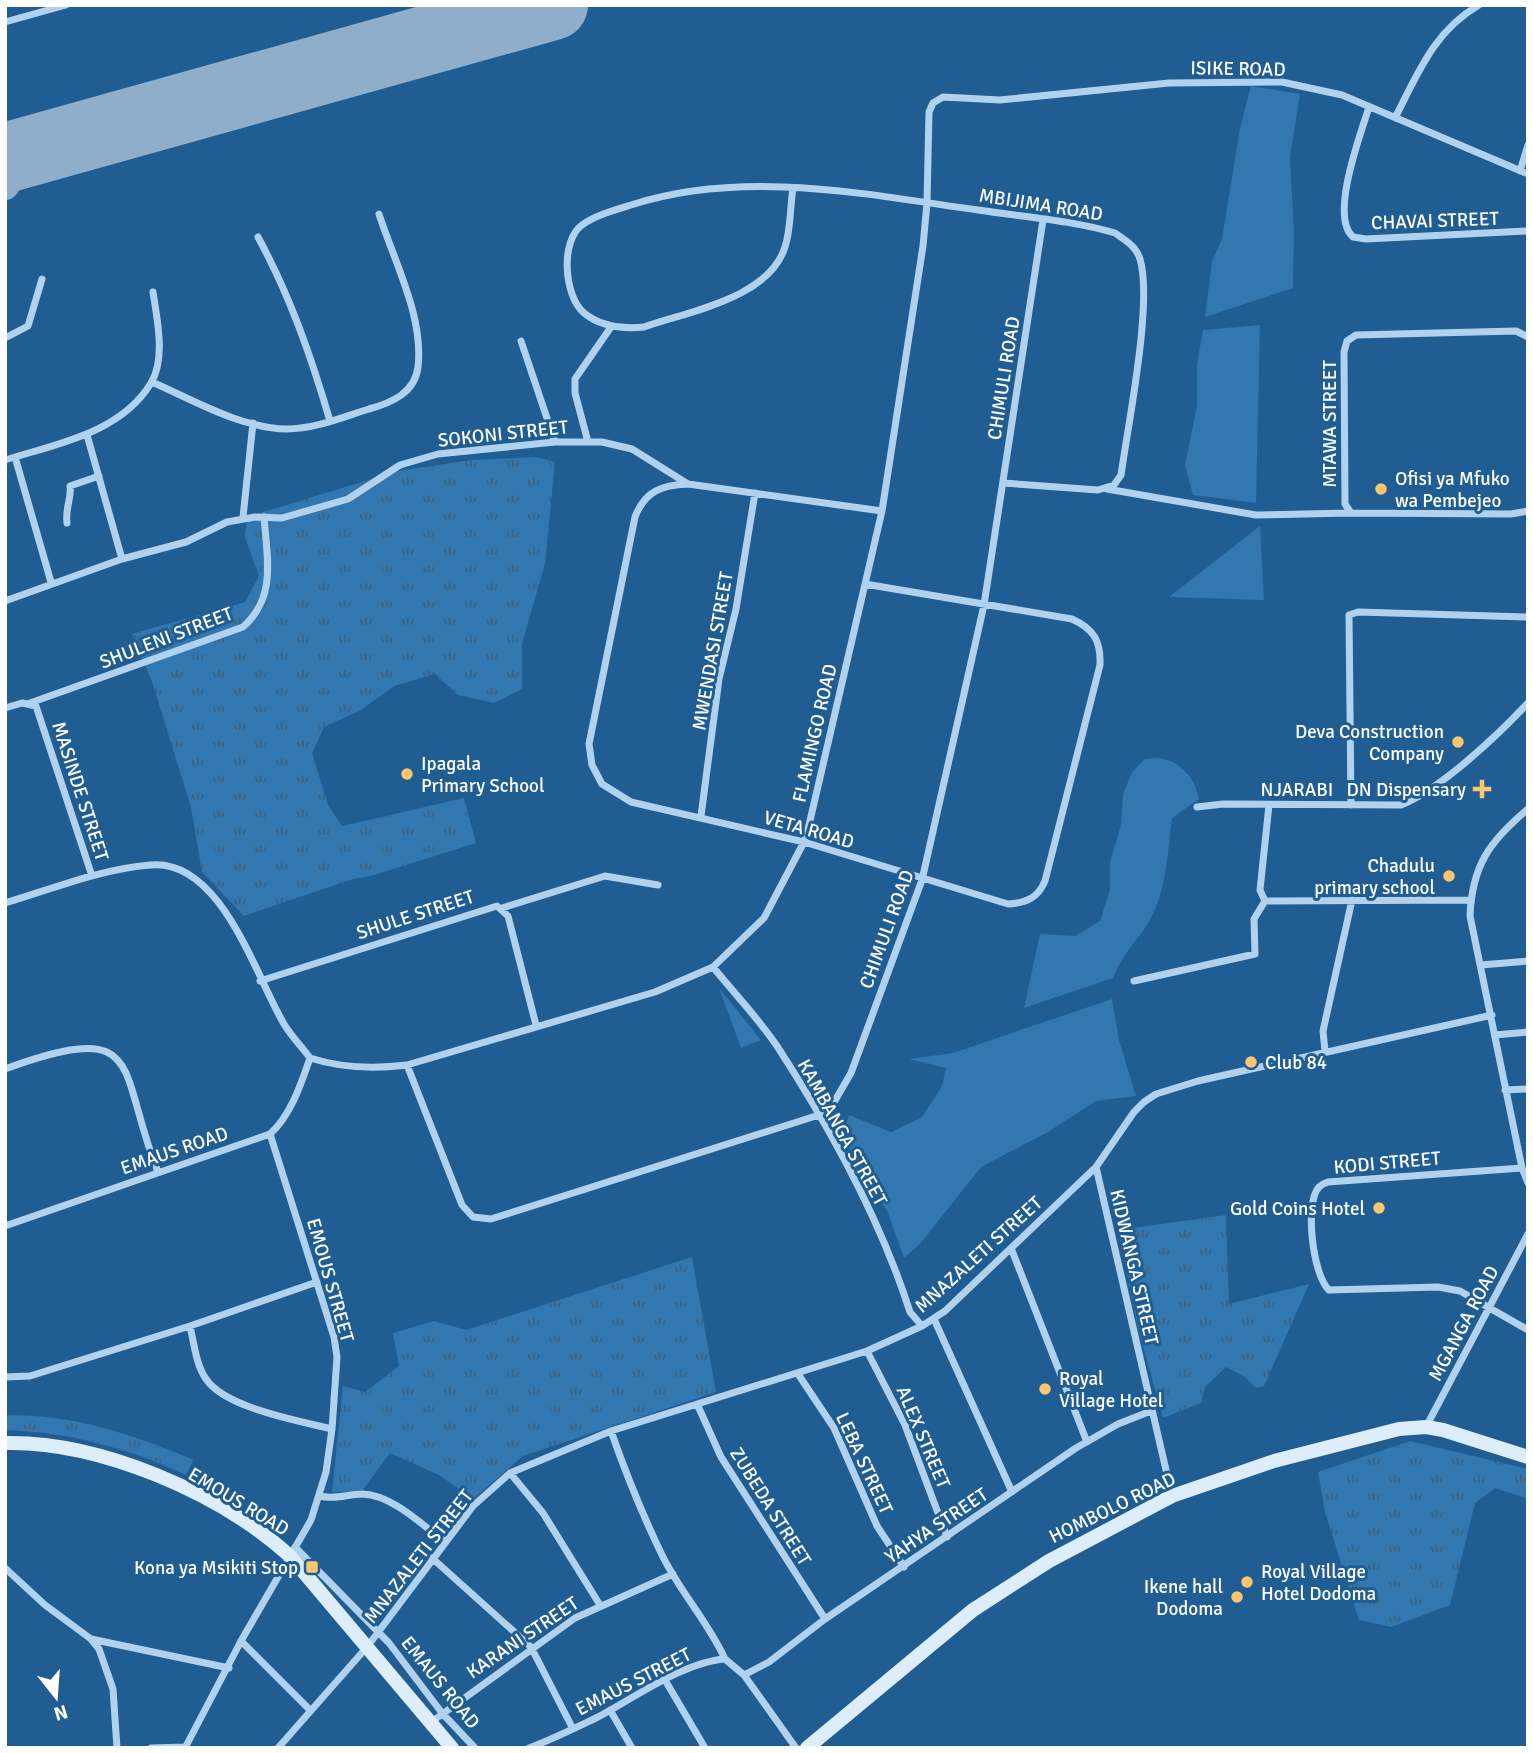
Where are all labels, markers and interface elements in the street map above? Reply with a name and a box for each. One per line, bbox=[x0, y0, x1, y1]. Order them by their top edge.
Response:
street label: ISIKE ROAD bbox=[1190, 56, 1286, 82]
street label: MBIJIMA ROAD bbox=[977, 183, 1104, 227]
street label: CHAVAI STREET bbox=[1371, 207, 1500, 235]
street label: CHIMULI ROAD bbox=[982, 315, 1026, 442]
street label: MTAWA STREET bbox=[1318, 360, 1342, 488]
street label: SOKONI STREET bbox=[437, 415, 570, 453]
place label: Ofisi ya Mfuko wa Pembejeo bbox=[1395, 467, 1510, 513]
marker: Ofisi ya Mfuko wa Pembejeo bbox=[1373, 481, 1389, 497]
street label: MWENDASI STREET bbox=[687, 569, 739, 732]
street label: SHULENI STREET bbox=[96, 601, 237, 674]
street label: FLAMINGO ROAD bbox=[787, 662, 843, 805]
street label: MASINDE STREET bbox=[46, 719, 114, 865]
place label: Deva Construction Company bbox=[1295, 720, 1444, 766]
marker: Deva Construction Company bbox=[1450, 734, 1466, 750]
place label: Ipagala Primary School bbox=[421, 752, 544, 798]
marker: Ipagala Primary School bbox=[399, 766, 415, 782]
street label: NJARABI bbox=[1261, 778, 1333, 802]
place label: DN Dispensary bbox=[1347, 778, 1466, 802]
marker: DN Dispensary bbox=[1472, 779, 1492, 799]
street label: VETA ROAD bbox=[761, 806, 857, 854]
place label: Chadulu primary school bbox=[1314, 854, 1435, 900]
street label: CHIMULI ROAD bbox=[854, 867, 920, 992]
marker: Chadulu primary school bbox=[1441, 868, 1457, 884]
street label: SHULE STREET bbox=[353, 884, 478, 945]
place label: Club 84 bbox=[1265, 1051, 1327, 1075]
marker: Club 84 bbox=[1243, 1054, 1259, 1070]
street label: KAMBANGA STREET bbox=[792, 1055, 893, 1211]
street label: EMAUS ROAD bbox=[117, 1121, 231, 1181]
street label: KODI STREET bbox=[1333, 1146, 1442, 1180]
street label: KIDWANGA STREET bbox=[1104, 1187, 1164, 1348]
street label: MNAZALETI STREET bbox=[910, 1191, 1048, 1318]
place label: Gold Coins Hotel bbox=[1230, 1197, 1365, 1221]
marker: Gold Coins Hotel bbox=[1371, 1200, 1387, 1216]
street label: EMOUS STREET bbox=[301, 1216, 359, 1346]
street label: MGANGA ROAD bbox=[1423, 1262, 1504, 1385]
place label: Royal Village Hotel bbox=[1059, 1367, 1163, 1413]
marker: Royal Village Hotel bbox=[1037, 1381, 1053, 1397]
street label: ALEX STREET bbox=[891, 1382, 956, 1493]
street label: LEBA STREET bbox=[830, 1409, 898, 1519]
street label: ZUBEDA STREET bbox=[724, 1443, 816, 1571]
street label: EMOUS ROAD bbox=[184, 1462, 293, 1541]
street label: HOMBOLO ROAD bbox=[1045, 1467, 1180, 1549]
street label: YAHYA STREET bbox=[881, 1482, 993, 1569]
street label: MNAZALETI STREET bbox=[359, 1484, 479, 1628]
place label: Kona ya Msikiti Stop bbox=[134, 1556, 298, 1580]
marker: Kona ya Msikiti Stop bbox=[304, 1559, 320, 1575]
place label: Royal Village Hotel Dodoma bbox=[1261, 1560, 1376, 1606]
marker: Royal Village Hotel Dodoma bbox=[1239, 1574, 1255, 1590]
place label: Ikene hall Dodoma bbox=[1144, 1575, 1223, 1621]
marker: Ikene hall Dodoma bbox=[1229, 1589, 1245, 1605]
street label: KARANI STREET bbox=[462, 1591, 584, 1684]
street label: EMAUS ROAD bbox=[396, 1632, 485, 1734]
street label: EMAUS STREET bbox=[572, 1642, 696, 1721]
north arrow bbox=[21, 1662, 91, 1732]
text: N bbox=[51, 1699, 71, 1726]

